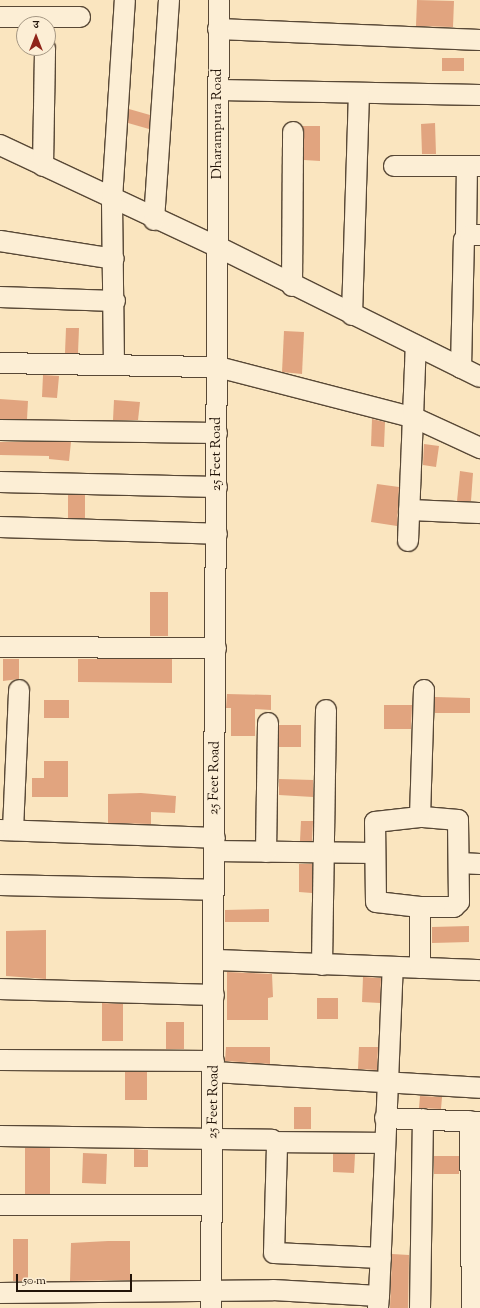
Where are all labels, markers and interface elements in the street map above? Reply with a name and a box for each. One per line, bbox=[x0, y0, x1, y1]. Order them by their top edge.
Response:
north arrow bbox=[16, 16, 56, 56]
text: उ bbox=[33, 17, 39, 33]
street label: Dharampura Road bbox=[210, 69, 226, 179]
street label: 25 Feet Road bbox=[209, 417, 225, 491]
street label: 25 Feet Road bbox=[206, 741, 224, 815]
street label: 25 Feet Road bbox=[205, 1065, 223, 1139]
scale bar bbox=[18, 1266, 134, 1292]
text: 50 m bbox=[23, 1272, 46, 1290]

